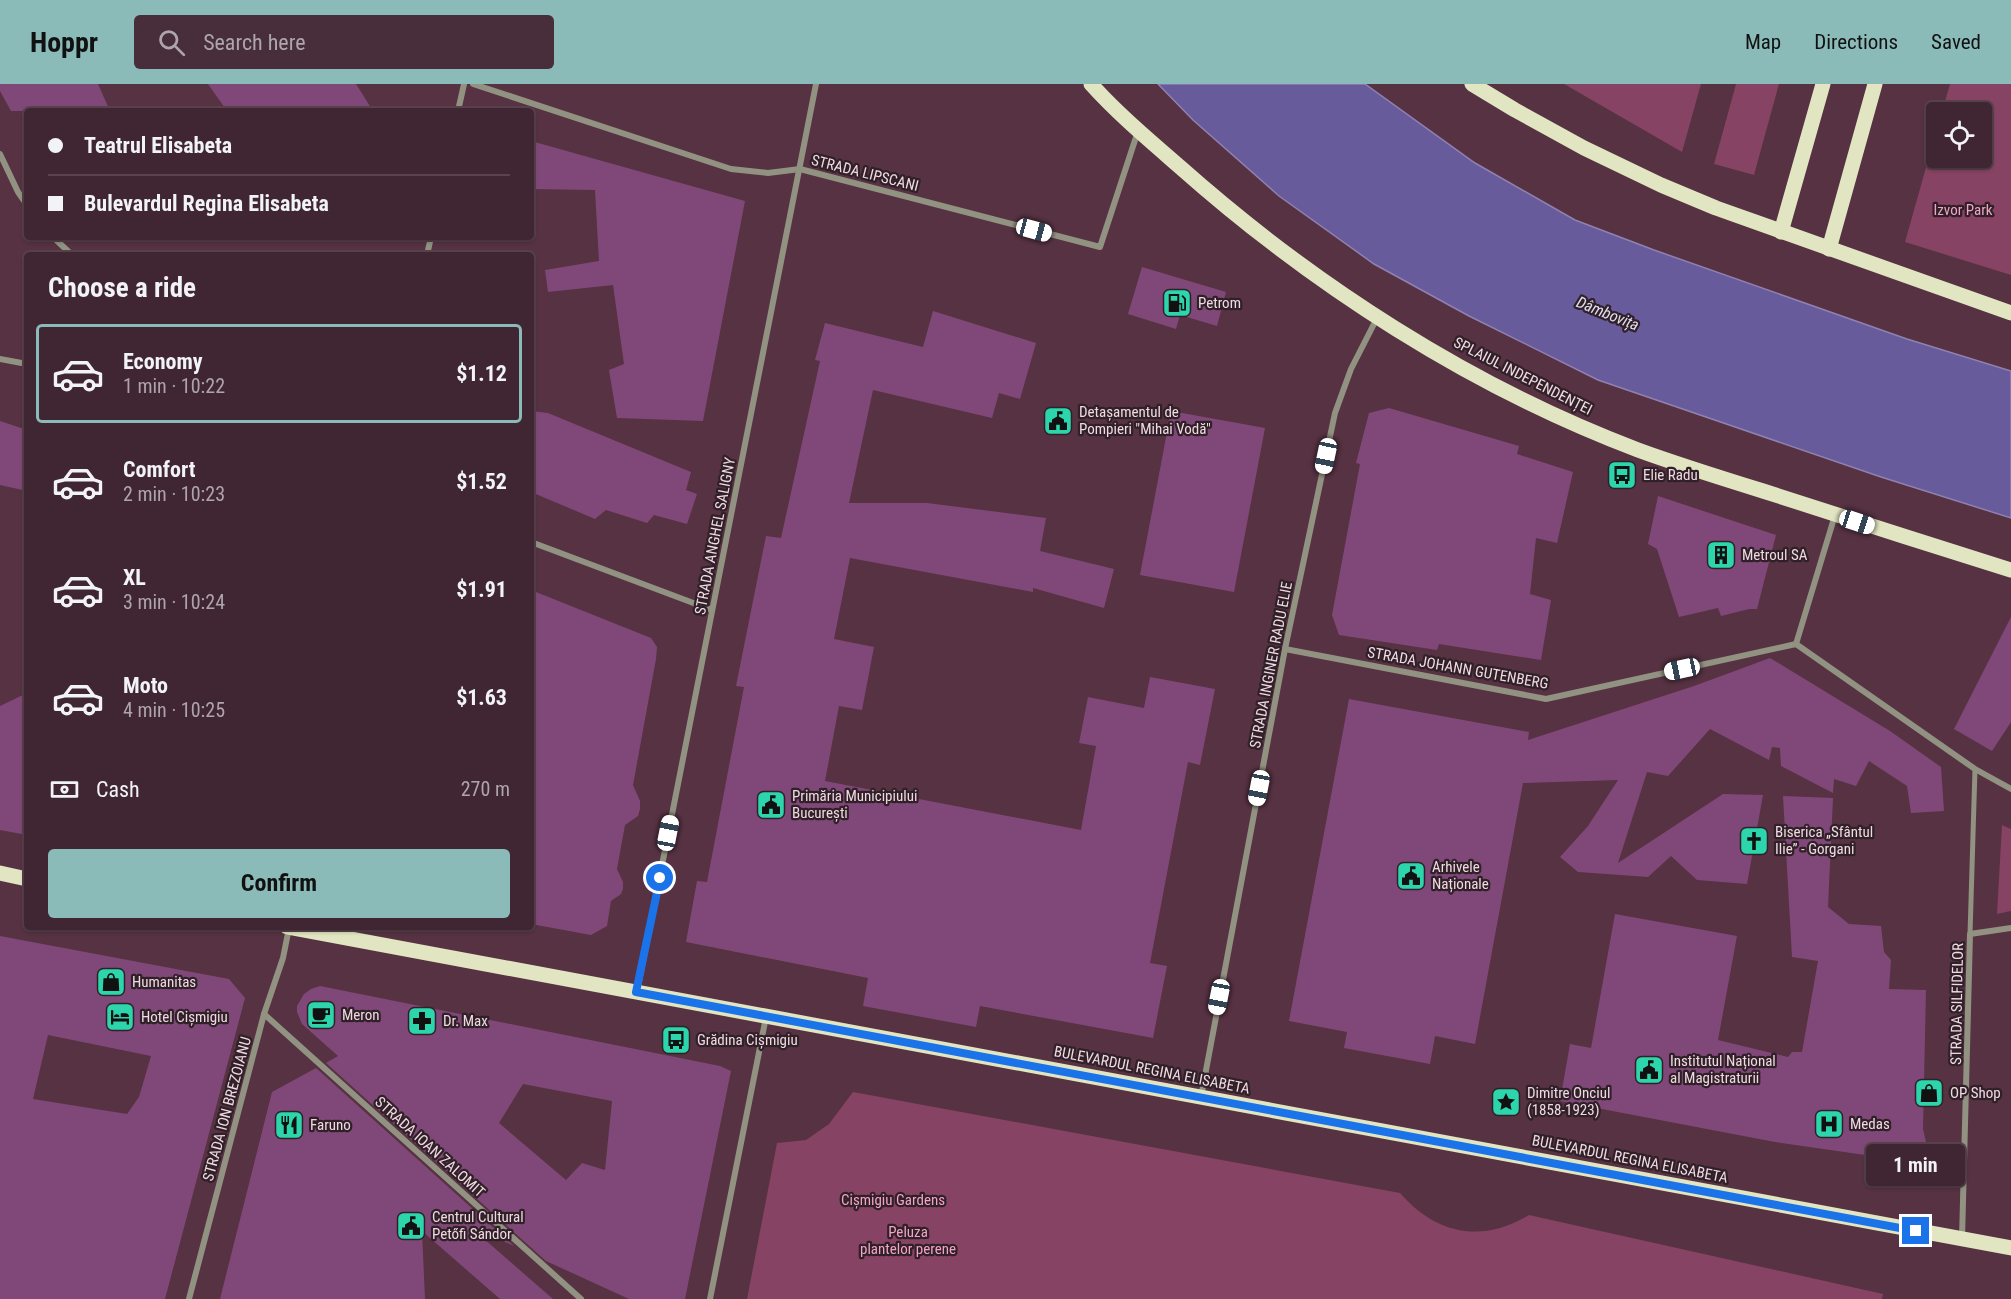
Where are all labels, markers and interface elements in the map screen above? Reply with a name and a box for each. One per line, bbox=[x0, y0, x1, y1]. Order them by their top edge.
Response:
search box bbox=[134, 15, 554, 69]
text: Hoppr bbox=[30, 26, 98, 59]
icon: search bbox=[155, 26, 188, 59]
text: Search here bbox=[203, 30, 305, 55]
text: Map bbox=[1745, 30, 1781, 54]
text: Directions bbox=[1814, 30, 1898, 54]
text: Saved bbox=[1931, 30, 1981, 54]
map controls bbox=[1926, 102, 1992, 168]
button: locate bbox=[1926, 102, 1992, 168]
text: Teatrul Elisabeta bbox=[84, 133, 232, 158]
street label: STRADA LIPSCANI bbox=[810, 151, 920, 195]
text: Bulevardul Regina Elisabeta bbox=[84, 191, 329, 216]
park label: Izvor Park bbox=[1934, 201, 1993, 219]
car bbox=[1014, 217, 1054, 243]
text: Choose a ride bbox=[48, 272, 196, 304]
fuel station icon: Petrom bbox=[1161, 287, 1193, 319]
water label: Dâmbovița bbox=[1573, 292, 1642, 335]
place label: Petrom bbox=[1198, 294, 1241, 312]
street label: SPLAIUL INDEPENDENȚEI bbox=[1451, 333, 1595, 419]
icon: car bbox=[51, 347, 105, 401]
text: Economy bbox=[123, 349, 203, 374]
text: $1.12 bbox=[456, 361, 507, 386]
text: 1 min · 10:22 bbox=[123, 374, 225, 398]
place label: Detașamentul de Pompieri "Mihai Vodă" bbox=[1079, 403, 1211, 438]
public building icon: Detașamentul de Pompieri "Mihai Vodă" bbox=[1042, 405, 1074, 437]
car bbox=[1313, 437, 1339, 475]
icon: car bbox=[51, 455, 105, 509]
street label: STRADA ANGHEL SALIGNY bbox=[691, 456, 739, 616]
text: Comfort bbox=[123, 457, 196, 482]
bus stop icon: Elie Radu bbox=[1606, 459, 1638, 491]
place label: Elie Radu bbox=[1643, 466, 1698, 484]
text: $1.52 bbox=[456, 469, 507, 494]
text: 2 min · 10:23 bbox=[123, 482, 225, 506]
car bbox=[1837, 508, 1877, 536]
building icon: Metroul SA bbox=[1705, 539, 1737, 571]
place label: Metroul SA bbox=[1742, 546, 1808, 564]
icon: car bbox=[51, 563, 105, 617]
text: XL bbox=[123, 565, 146, 590]
text: $1.91 bbox=[456, 577, 507, 602]
street label: STRADA INGINER RADU ELIE bbox=[1246, 580, 1296, 750]
text: 3 min · 10:24 bbox=[123, 590, 225, 614]
street label: STRADA JOHANN GUTENBERG bbox=[1366, 643, 1550, 693]
car bbox=[1663, 656, 1701, 682]
icon: car bbox=[51, 671, 105, 725]
text: Moto bbox=[123, 673, 168, 698]
text: $1.63 bbox=[456, 685, 507, 710]
text: 4 min · 10:25 bbox=[123, 698, 225, 722]
car bbox=[1247, 769, 1271, 807]
icon: cash bbox=[48, 773, 81, 806]
text: Cash bbox=[96, 777, 140, 802]
text: 270 m bbox=[461, 777, 510, 801]
place label: Primăria Municipiului București bbox=[792, 787, 917, 822]
public building icon: Primăria Municipiului București bbox=[755, 789, 787, 821]
car bbox=[656, 814, 680, 852]
place label: Biserica „Sfântul Ilie” - Gorgani bbox=[1775, 823, 1873, 858]
church icon: Biserica „Sfântul Ilie” - Gorgani bbox=[1738, 825, 1770, 857]
button: Confirm bbox=[48, 849, 510, 918]
place label: Arhivele Naționale bbox=[1432, 858, 1489, 893]
public building icon: Arhivele Naționale bbox=[1395, 860, 1427, 892]
route start bbox=[646, 864, 673, 891]
street label: STRADA SILFIDELOR bbox=[1947, 943, 1967, 1065]
shop icon: Humanitas bbox=[95, 966, 127, 998]
place label: Humanitas bbox=[132, 973, 196, 991]
car bbox=[1207, 978, 1231, 1016]
cafe icon: Meron bbox=[305, 999, 337, 1031]
hotel icon: Hotel Cișmigiu bbox=[104, 1001, 136, 1033]
pharmacy icon: Dr. Max bbox=[406, 1005, 438, 1037]
place label: Meron bbox=[342, 1006, 380, 1024]
place label: Hotel Cișmigiu bbox=[141, 1008, 228, 1026]
place label: Dr. Max bbox=[443, 1012, 488, 1030]
bus stop icon: Grădina Cișmigiu bbox=[660, 1024, 692, 1056]
place label: Grădina Cișmigiu bbox=[697, 1031, 798, 1049]
street label: STRADA ION BREZOIANU bbox=[199, 1035, 255, 1183]
street label: BULEVARDUL REGINA ELISABETA bbox=[1053, 1042, 1252, 1098]
place label: Institutul Național al Magistraturii bbox=[1670, 1052, 1776, 1087]
public building icon: Institutul Național al Magistraturii bbox=[1633, 1054, 1665, 1086]
shop icon: OP Shop bbox=[1913, 1077, 1945, 1109]
place label: Dimitre Onciul (1858-1923) bbox=[1527, 1084, 1610, 1119]
place label: OP Shop bbox=[1950, 1084, 2001, 1102]
place icon: Dimitre Onciul (1858-1923) bbox=[1490, 1086, 1522, 1118]
street label: STRADA IOAN ZALOMIT bbox=[371, 1093, 489, 1201]
hospital icon: Medas bbox=[1813, 1108, 1845, 1140]
restaurant icon: Faruno bbox=[273, 1109, 305, 1141]
place label: Medas bbox=[1850, 1115, 1890, 1133]
place label: Faruno bbox=[310, 1116, 351, 1134]
street label: BULEVARDUL REGINA ELISABETA bbox=[1531, 1131, 1730, 1187]
callout: 1 min bbox=[1866, 1144, 1966, 1186]
text: 1 min bbox=[1893, 1153, 1938, 1177]
park label: Cișmigiu Gardens bbox=[841, 1191, 945, 1209]
place label: Centrul Cultural Petőfi Sándor bbox=[432, 1208, 524, 1243]
public building icon: Centrul Cultural Petőfi Sándor bbox=[395, 1210, 427, 1242]
route end bbox=[1902, 1217, 1929, 1244]
park label: Peluza plantelor perene bbox=[860, 1223, 956, 1258]

